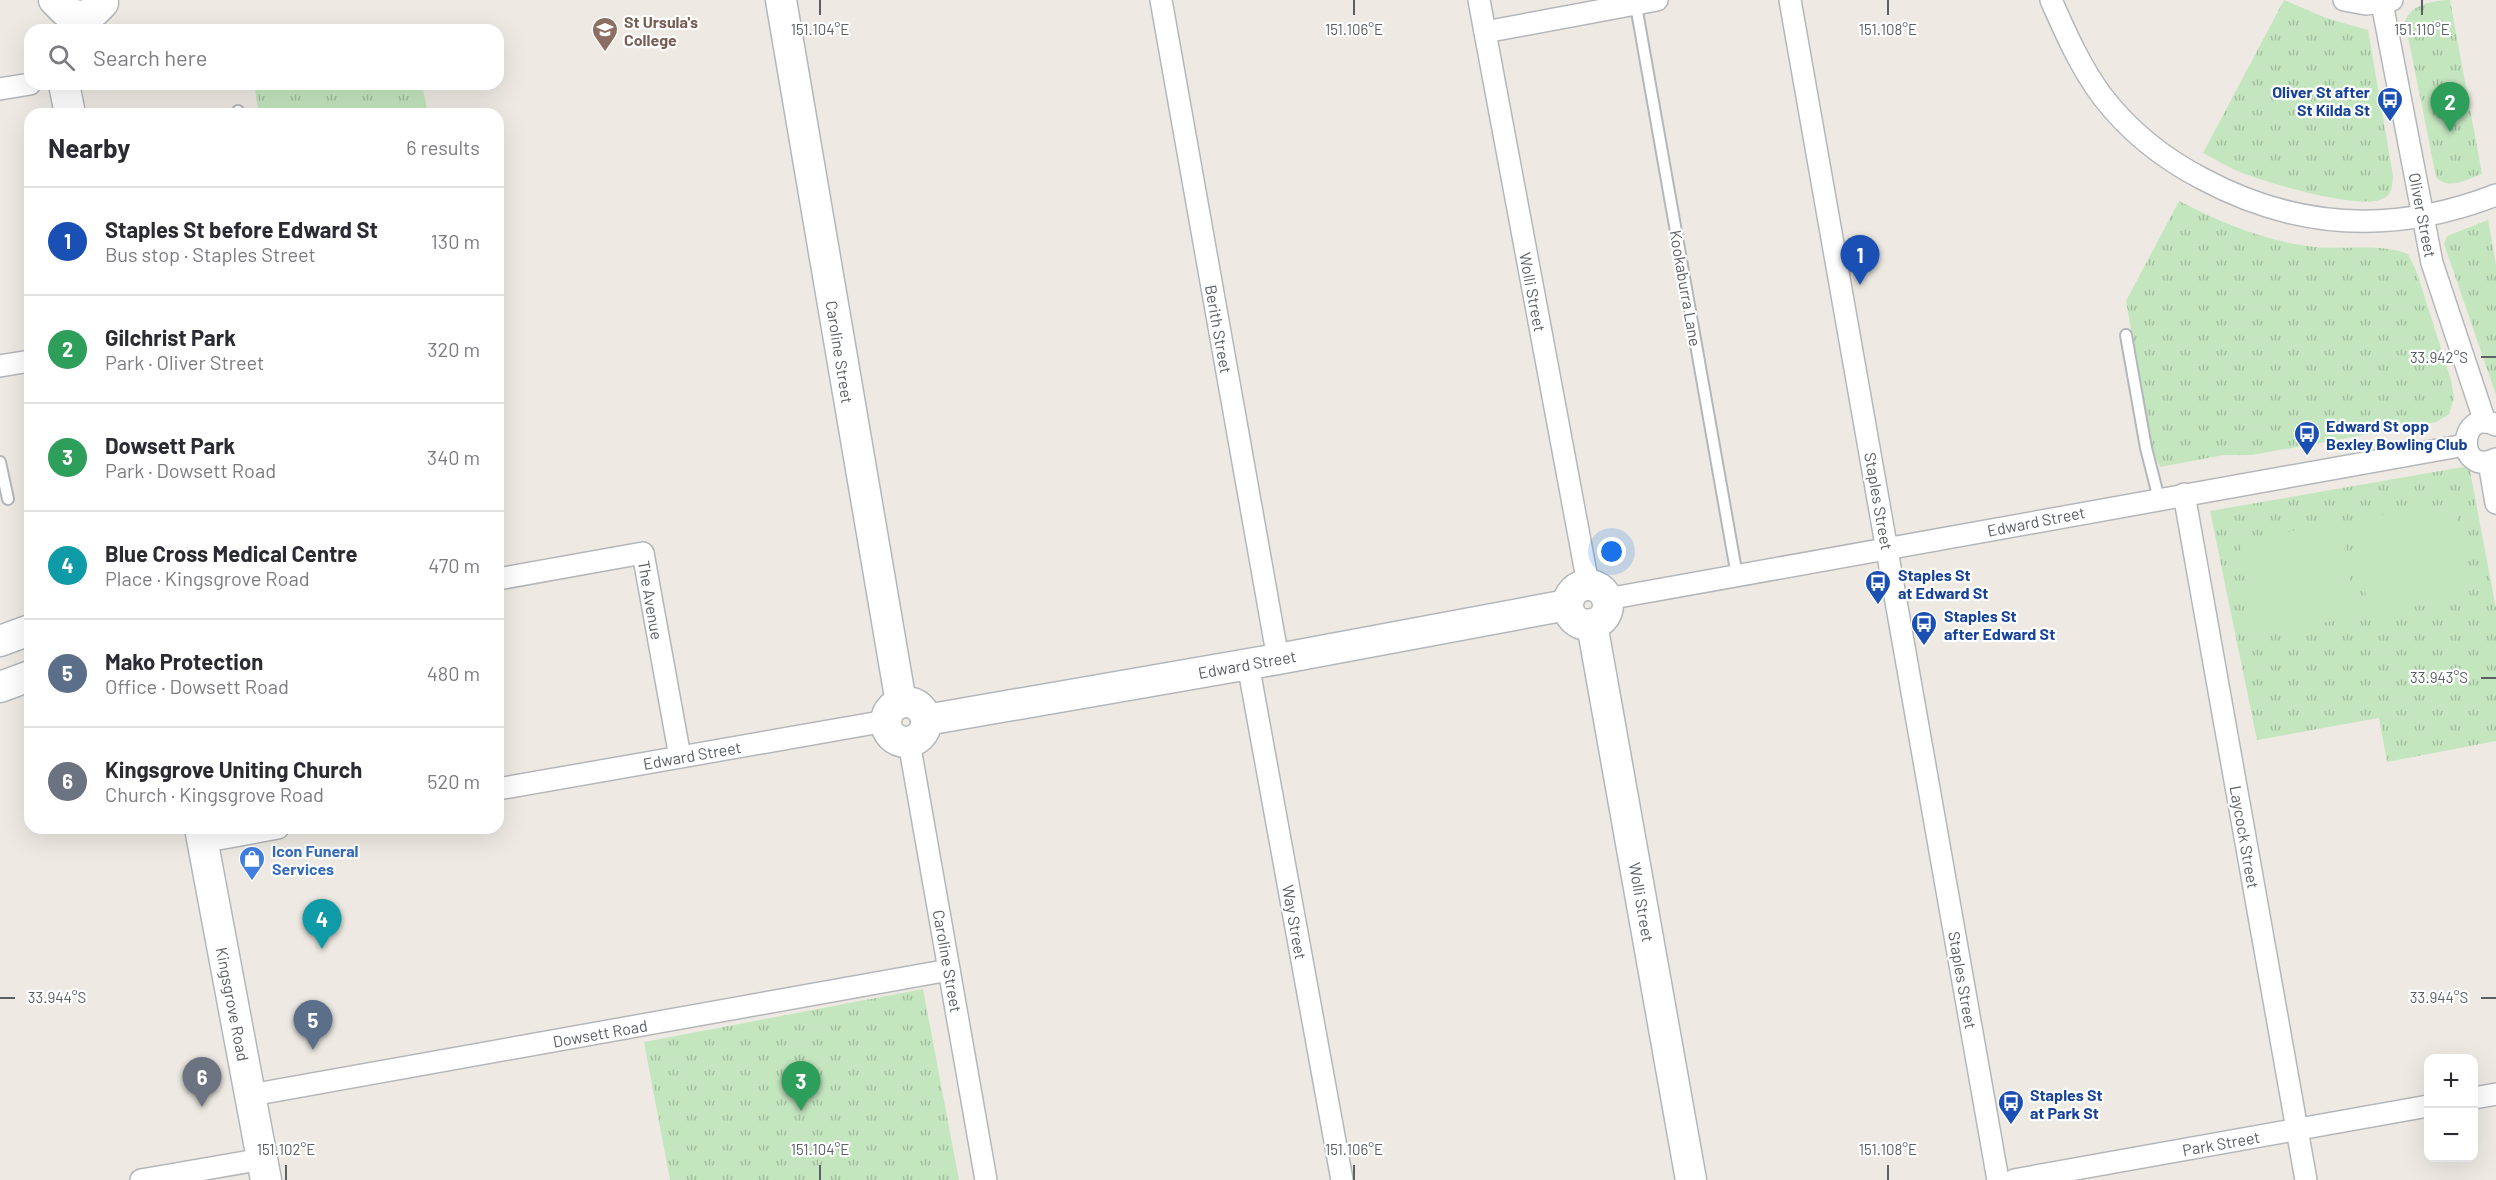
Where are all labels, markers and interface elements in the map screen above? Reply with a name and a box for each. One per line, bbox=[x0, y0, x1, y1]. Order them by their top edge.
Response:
place label: St Ursula's College bbox=[624, 12, 698, 49]
school or university icon: St Ursula's College bbox=[590, 15, 620, 53]
text: 151.104°E bbox=[791, 20, 849, 38]
text: 151.106°E bbox=[1325, 20, 1383, 38]
text: 151.108°E bbox=[1859, 20, 1917, 38]
text: 151.110°E bbox=[2394, 20, 2450, 38]
search box bbox=[24, 24, 504, 90]
icon: search bbox=[45, 41, 78, 74]
text: Search here bbox=[93, 44, 207, 70]
place label: Oliver St after St Kilda St bbox=[2272, 82, 2370, 119]
pin: 2 bbox=[2430, 82, 2470, 132]
bus stop icon: Oliver St after St Kilda St bbox=[2375, 85, 2405, 123]
text: Nearby bbox=[48, 132, 130, 163]
text: 6 results bbox=[406, 135, 480, 159]
street label: Oliver Street bbox=[2405, 171, 2441, 259]
text: Staples St before Edward St bbox=[105, 216, 378, 242]
street label: Kookaburra Lane bbox=[1666, 228, 1706, 348]
text: 1 bbox=[64, 229, 71, 253]
text: 130 m bbox=[431, 229, 480, 253]
pin: 1 bbox=[1840, 236, 1880, 285]
text: Bus stop · Staples Street bbox=[105, 242, 316, 266]
street label: Wolli Street bbox=[1516, 251, 1550, 333]
street label: Berith Street bbox=[1202, 283, 1236, 375]
street label: Caroline Street bbox=[822, 299, 858, 405]
text: Gilchrist Park bbox=[105, 324, 236, 350]
text: 2 bbox=[62, 337, 73, 361]
text: 320 m bbox=[427, 337, 480, 361]
text: 33.942°S bbox=[2410, 348, 2468, 366]
text: Park · Oliver Street bbox=[105, 350, 264, 374]
place label: Edward St opp Bexley Bowling Club bbox=[2326, 416, 2468, 453]
bus stop icon: Edward St opp Bexley Bowling Club bbox=[2292, 419, 2322, 457]
text: Dowsett Park bbox=[105, 432, 235, 458]
text: 3 bbox=[62, 445, 73, 469]
text: 340 m bbox=[427, 445, 480, 469]
street label: Staples Street bbox=[1861, 451, 1897, 551]
text: Park · Dowsett Road bbox=[105, 458, 276, 482]
street label: Edward Street bbox=[1985, 502, 2087, 540]
your location bbox=[1597, 537, 1626, 566]
text: Blue Cross Medical Centre bbox=[105, 540, 357, 566]
text: 4 bbox=[61, 553, 74, 577]
text: 470 m bbox=[428, 553, 480, 577]
street label: The Avenue bbox=[635, 559, 667, 641]
place label: Staples St at Edward St bbox=[1898, 565, 1988, 602]
text: Place · Kingsgrove Road bbox=[105, 566, 310, 590]
bus stop icon: Staples St at Edward St bbox=[1863, 568, 1893, 606]
place label: Staples St after Edward St bbox=[1944, 606, 2055, 643]
bus stop icon: Staples St after Edward St bbox=[1909, 609, 1939, 647]
street label: Edward Street bbox=[1196, 646, 1298, 682]
text: Mako Protection bbox=[105, 648, 263, 674]
text: 5 bbox=[62, 661, 73, 685]
text: 480 m bbox=[427, 661, 480, 685]
text: 33.943°S bbox=[2410, 668, 2468, 686]
text: Office · Dowsett Road bbox=[105, 674, 289, 698]
street label: Edward Street bbox=[641, 737, 743, 773]
text: Kingsgrove Uniting Church bbox=[105, 756, 362, 782]
text: 6 bbox=[62, 769, 73, 793]
text: 520 m bbox=[427, 769, 480, 793]
text: Church · Kingsgrove Road bbox=[105, 782, 324, 806]
street label: Laycock Street bbox=[2227, 784, 2263, 890]
place label: Icon Funeral Services bbox=[272, 841, 359, 878]
shop icon: Icon Funeral Services bbox=[237, 844, 267, 882]
street label: Wolli Street bbox=[1626, 861, 1658, 943]
street label: Way Street bbox=[1279, 883, 1311, 961]
pin: 4 bbox=[302, 900, 342, 949]
street label: Caroline Street bbox=[930, 908, 966, 1014]
street label: Staples Street bbox=[1945, 930, 1981, 1030]
street label: Kingsgrove Road bbox=[213, 945, 253, 1063]
text: 33.944°S bbox=[28, 988, 86, 1006]
text: 33.944°S bbox=[2410, 988, 2468, 1006]
pin: 5 bbox=[294, 1000, 332, 1050]
street label: Dowsett Road bbox=[551, 1015, 649, 1051]
map controls bbox=[2424, 1054, 2478, 1162]
button: + bbox=[2424, 1054, 2478, 1108]
pin: 6 bbox=[182, 1058, 222, 1107]
pin: 3 bbox=[782, 1062, 820, 1111]
place label: Staples St at Park St bbox=[2030, 1085, 2103, 1122]
bus stop icon: Staples St at Park St bbox=[1996, 1088, 2026, 1126]
button: − bbox=[2424, 1108, 2478, 1162]
street label: Park Street bbox=[2181, 1127, 2261, 1159]
text: 151.102°E bbox=[257, 1140, 315, 1158]
text: 151.104°E bbox=[791, 1140, 849, 1158]
text: 151.106°E bbox=[1325, 1140, 1383, 1158]
text: 151.108°E bbox=[1859, 1140, 1917, 1158]

